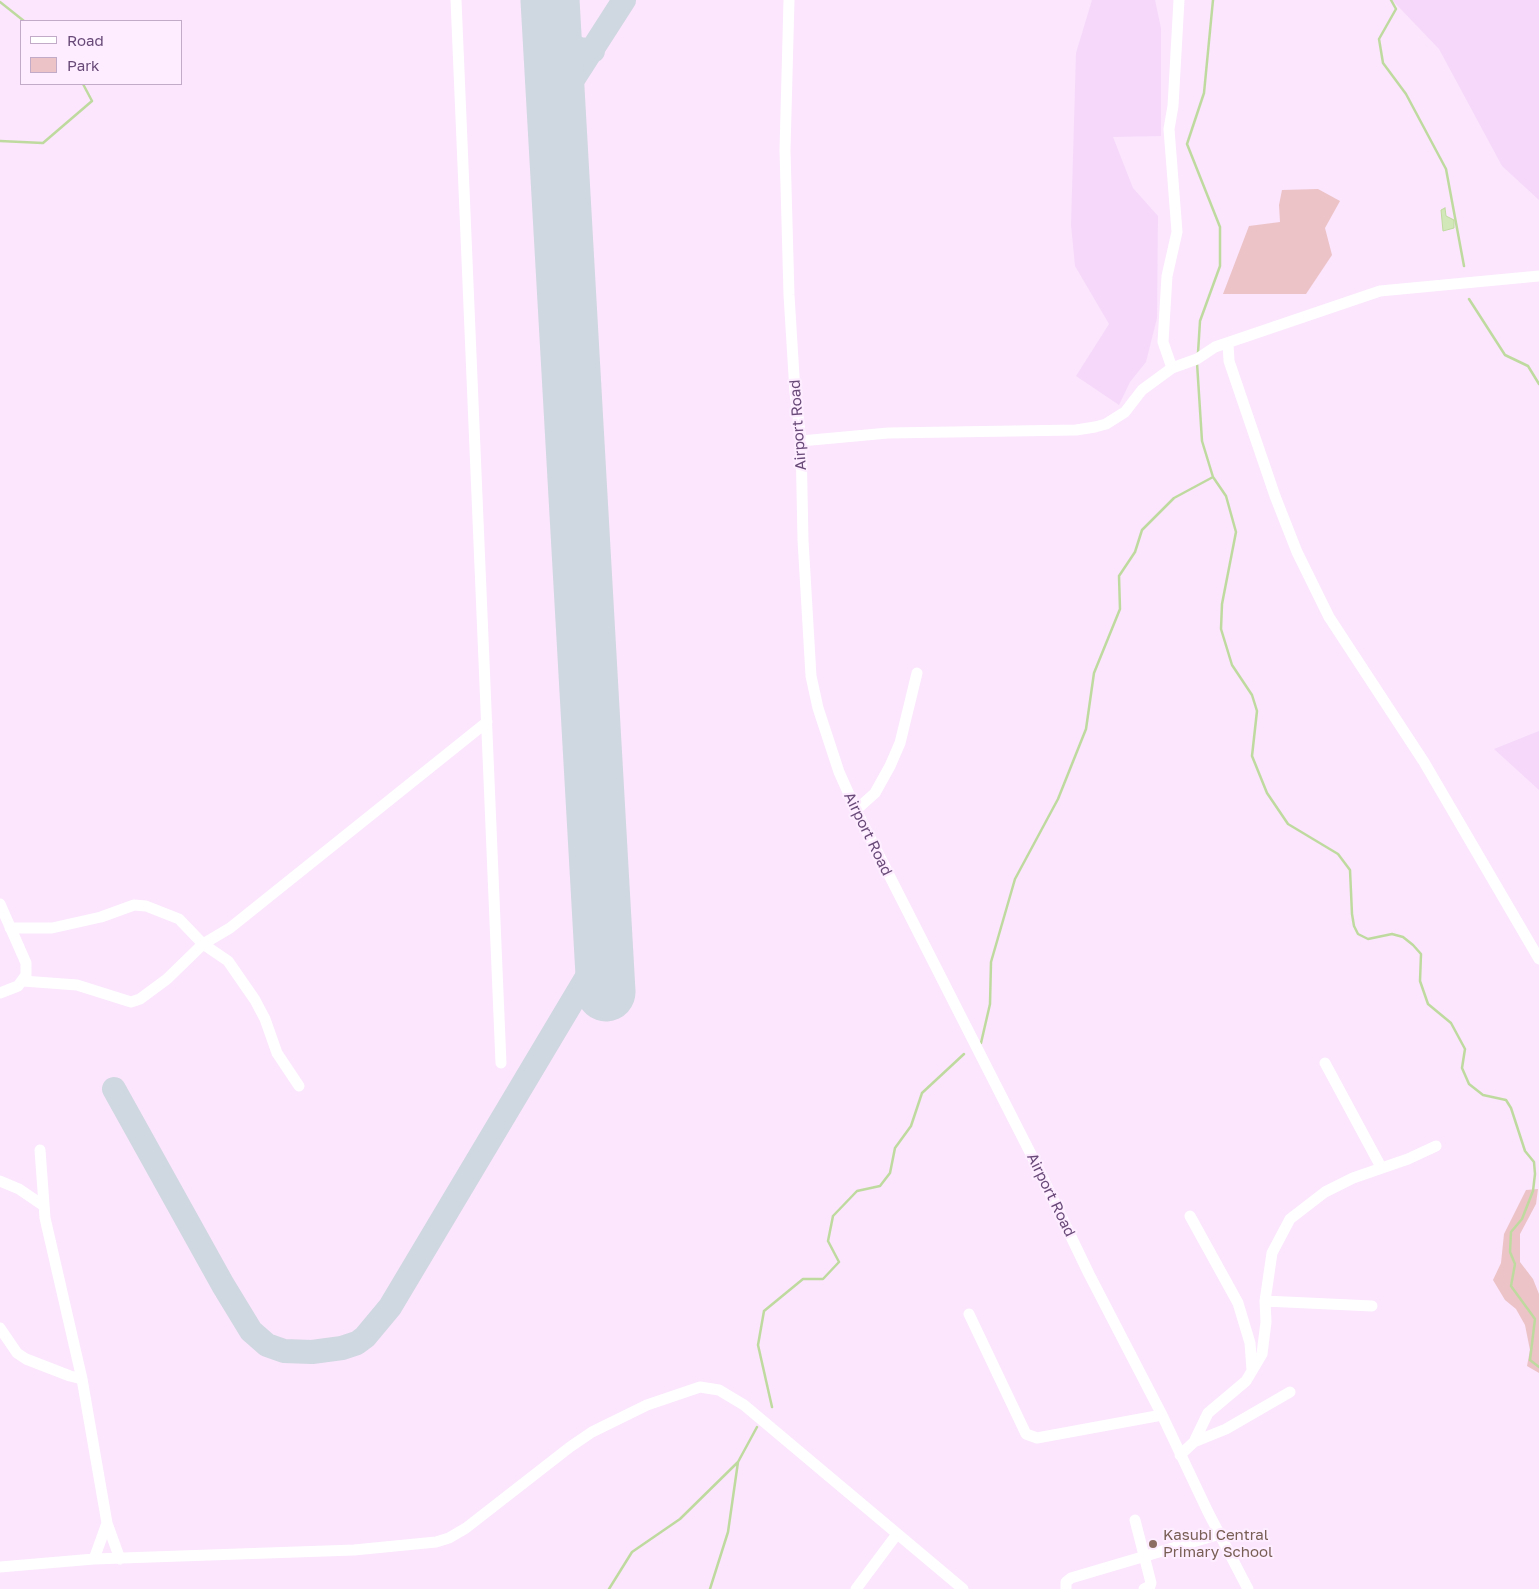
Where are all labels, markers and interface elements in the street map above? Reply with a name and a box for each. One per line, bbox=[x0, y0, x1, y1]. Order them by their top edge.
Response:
legend bbox=[20, 20, 182, 85]
text: Road bbox=[67, 31, 104, 49]
text: Park bbox=[67, 56, 99, 74]
street label: Airport Road bbox=[786, 379, 810, 471]
street label: Airport Road bbox=[840, 789, 896, 879]
street label: Airport Road bbox=[1023, 1150, 1079, 1240]
place label: Kasubi Central Primary School bbox=[1163, 1526, 1273, 1561]
marker: Kasubi Central Primary School bbox=[1147, 1538, 1159, 1550]

